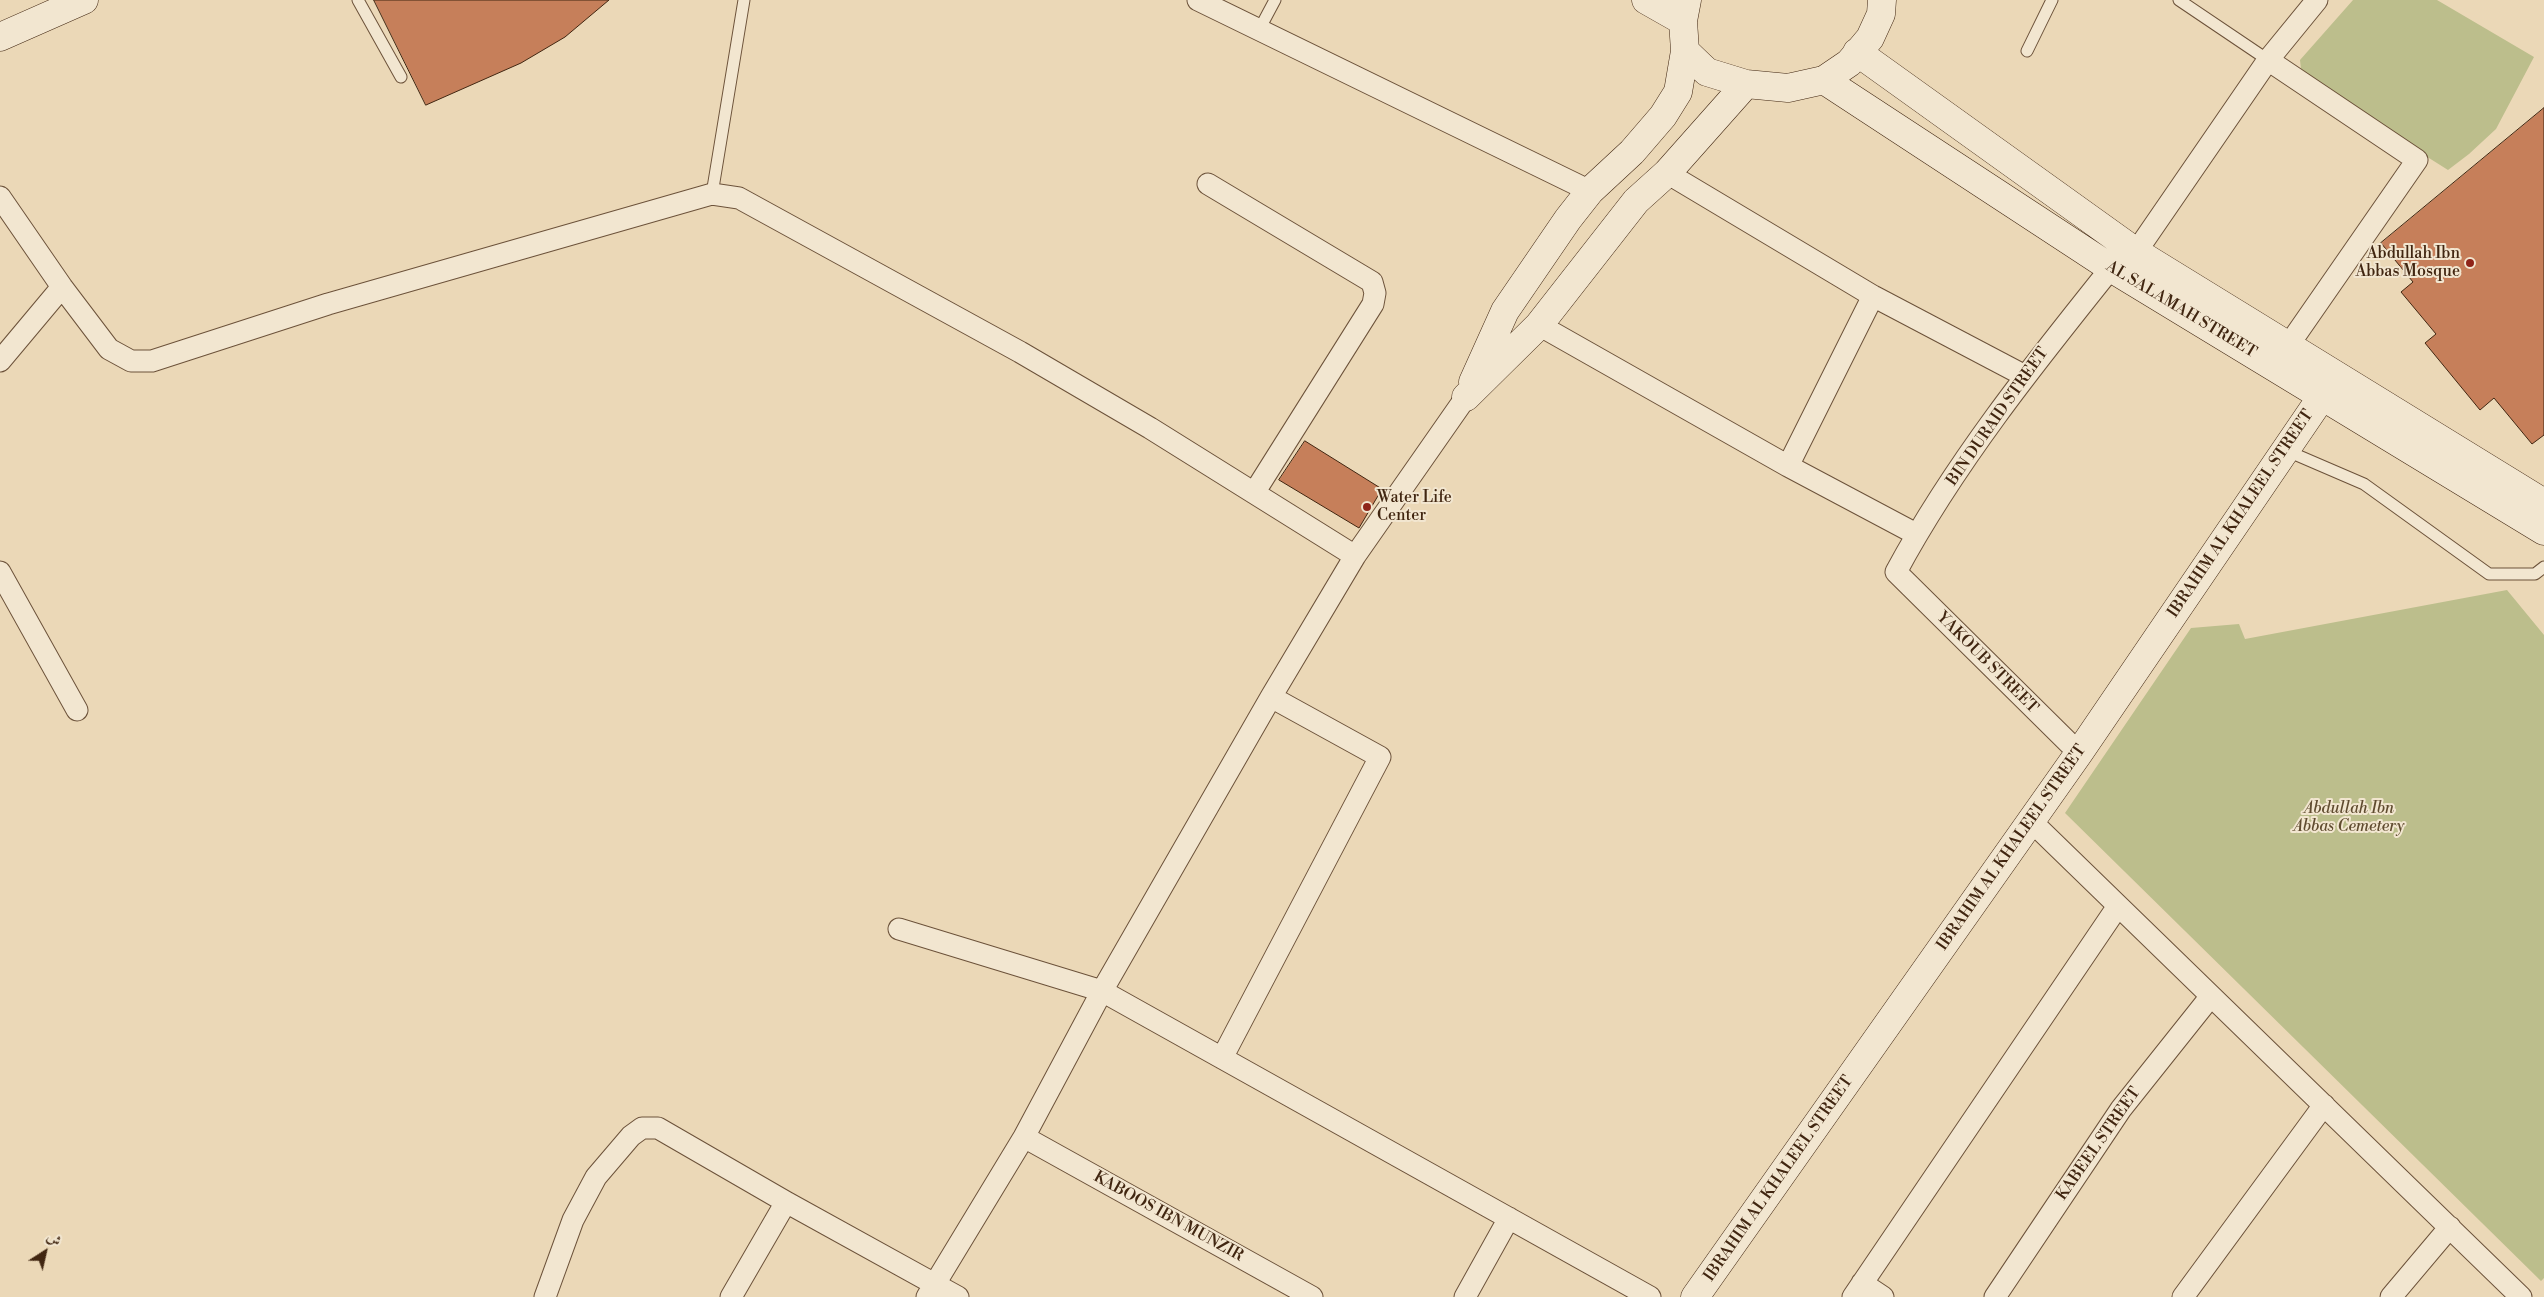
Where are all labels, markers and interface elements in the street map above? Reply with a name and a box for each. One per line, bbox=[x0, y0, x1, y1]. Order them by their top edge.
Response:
place label: Abdullah Ibn Abbas Mosque bbox=[2355, 244, 2460, 282]
street label: AL SALAMAH STREET bbox=[2102, 257, 2260, 363]
marker: Abdullah Ibn Abbas Mosque bbox=[2464, 257, 2476, 269]
street label: BIN DURAID STREET bbox=[1943, 344, 2053, 490]
street label: IBRAHIM AL KHALEEL STREET bbox=[2164, 406, 2318, 622]
place label: Water Life Center bbox=[1377, 488, 1452, 526]
marker: Water Life Center bbox=[1361, 501, 1373, 513]
street label: YAKOUB STREET bbox=[1932, 608, 2042, 718]
street label: IBRAHIM AL KHALEEL STREET bbox=[1933, 741, 2091, 955]
park label: Abdullah Ibn Abbas Cemetery bbox=[2294, 799, 2404, 837]
street label: IBRAHIM AL KHALEEL STREET bbox=[1700, 1072, 1858, 1286]
street label: KABEEL STREET bbox=[2053, 1084, 2145, 1204]
street label: KABOOS IBN MUNZIR bbox=[1090, 1168, 1246, 1266]
north arrow bbox=[20, 1227, 70, 1277]
text: ش bbox=[43, 1228, 64, 1251]

